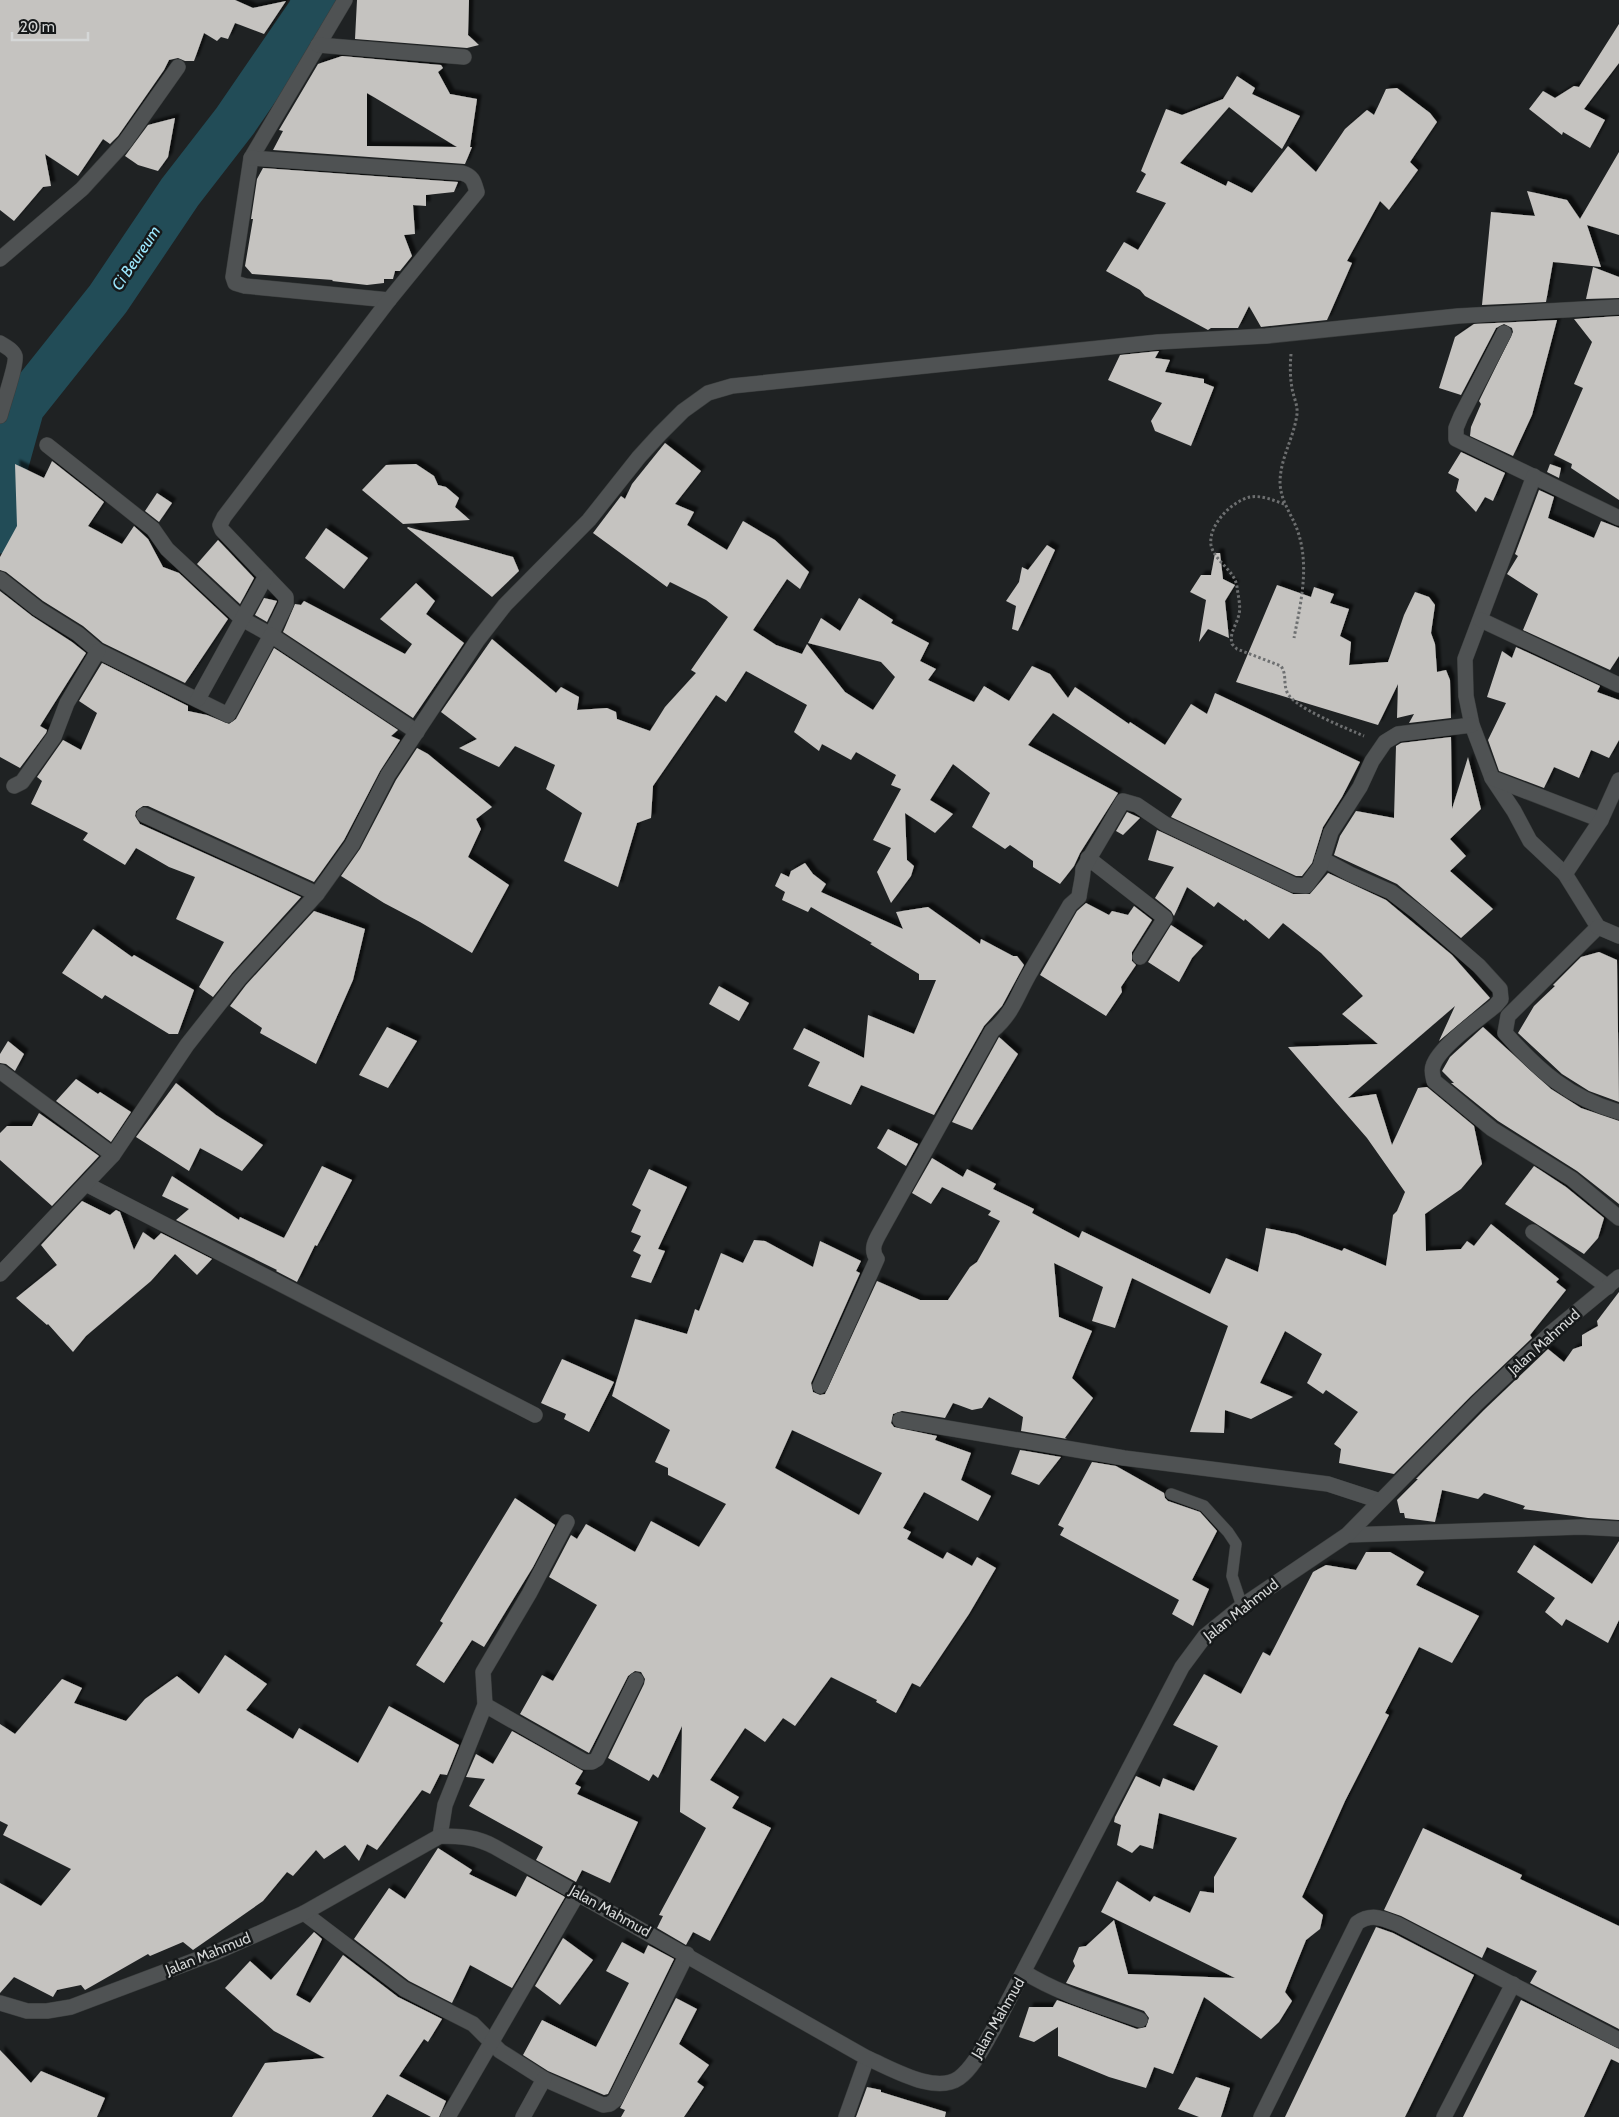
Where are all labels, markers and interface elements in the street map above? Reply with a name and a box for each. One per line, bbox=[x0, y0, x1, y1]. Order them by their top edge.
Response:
scale bar bbox=[12, 10, 89, 42]
text: 20 m bbox=[20, 18, 55, 36]
water label: Ci Beureum bbox=[108, 222, 164, 294]
street label: Jalan Mahmud bbox=[1504, 1305, 1584, 1380]
street label: Jalan Mahmud bbox=[1199, 1575, 1282, 1645]
street label: Jalan Mahmud bbox=[565, 1881, 654, 1941]
street label: Jalan Mahmud bbox=[162, 1929, 253, 1980]
street label: Jalan Mahmud bbox=[967, 1974, 1028, 2062]

